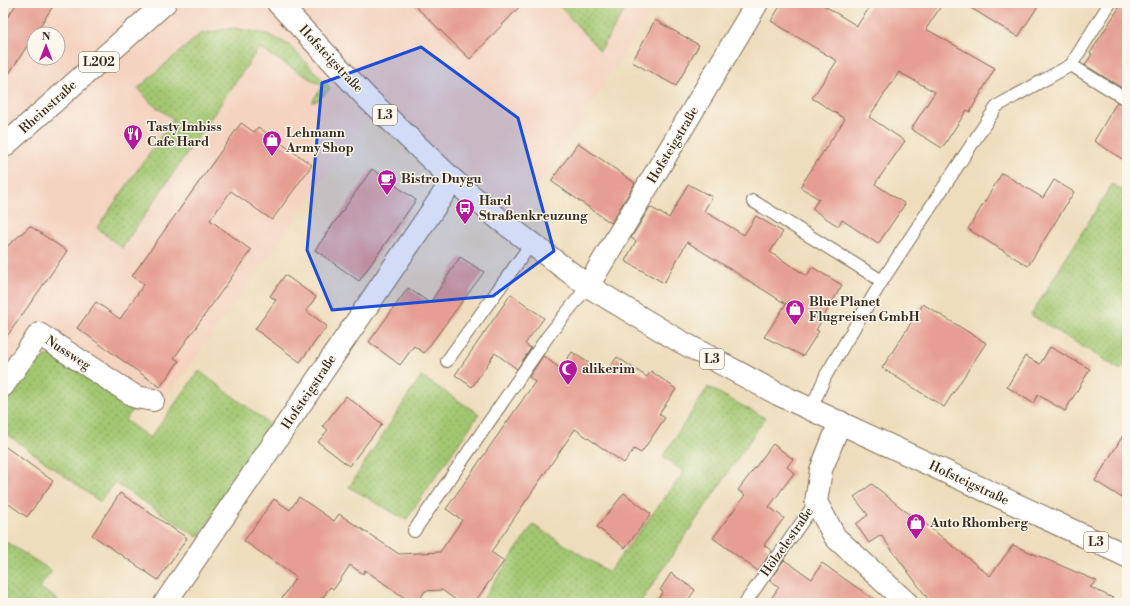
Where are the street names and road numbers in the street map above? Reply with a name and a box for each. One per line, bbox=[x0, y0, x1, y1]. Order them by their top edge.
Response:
street label: Hofsteigstraße bbox=[296, 22, 367, 96]
road number: L202 bbox=[79, 52, 119, 72]
street label: Rheinstraße bbox=[16, 77, 80, 137]
street label: Hofsteigstraße bbox=[644, 103, 702, 186]
road number: L3 bbox=[373, 105, 397, 125]
street label: Nussweg bbox=[42, 332, 94, 374]
road number: L3 bbox=[700, 349, 724, 369]
street label: Hofsteigstraße bbox=[278, 351, 340, 432]
street label: Hofsteigstraße bbox=[926, 457, 1012, 509]
street label: Hölzelestraße bbox=[757, 504, 817, 580]
road number: L3 bbox=[1084, 532, 1108, 552]

